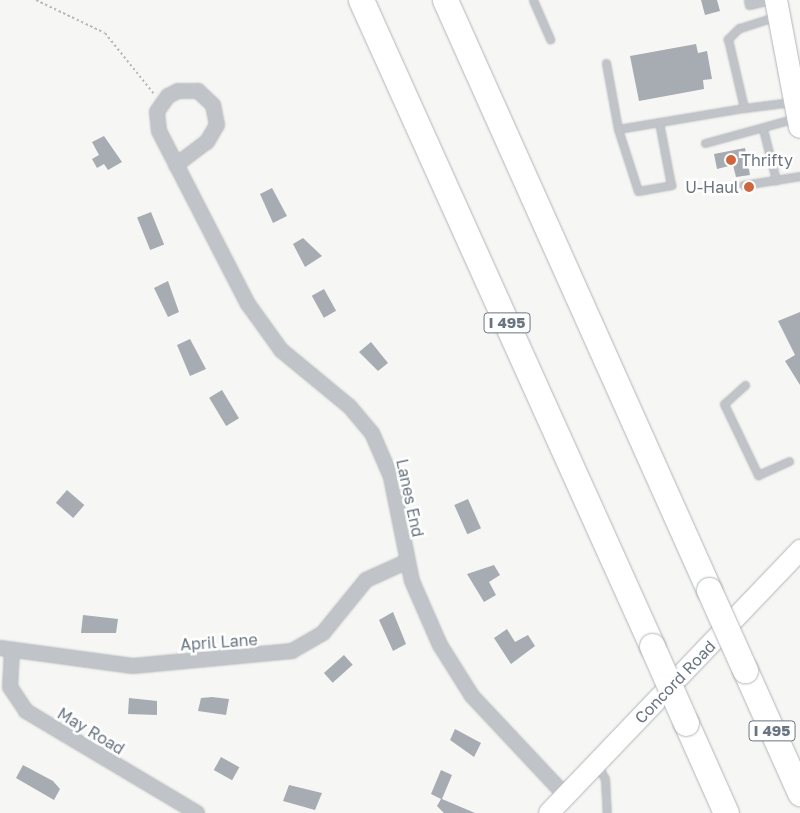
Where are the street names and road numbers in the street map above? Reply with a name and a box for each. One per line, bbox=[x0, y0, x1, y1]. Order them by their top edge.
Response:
road number: I 495 bbox=[483, 310, 531, 336]
street label: Lanes End bbox=[392, 457, 428, 539]
street label: April Lane bbox=[180, 630, 258, 654]
street label: Concord Road bbox=[631, 637, 719, 727]
street label: May Road bbox=[54, 704, 128, 758]
road number: I 495 bbox=[748, 718, 796, 744]

